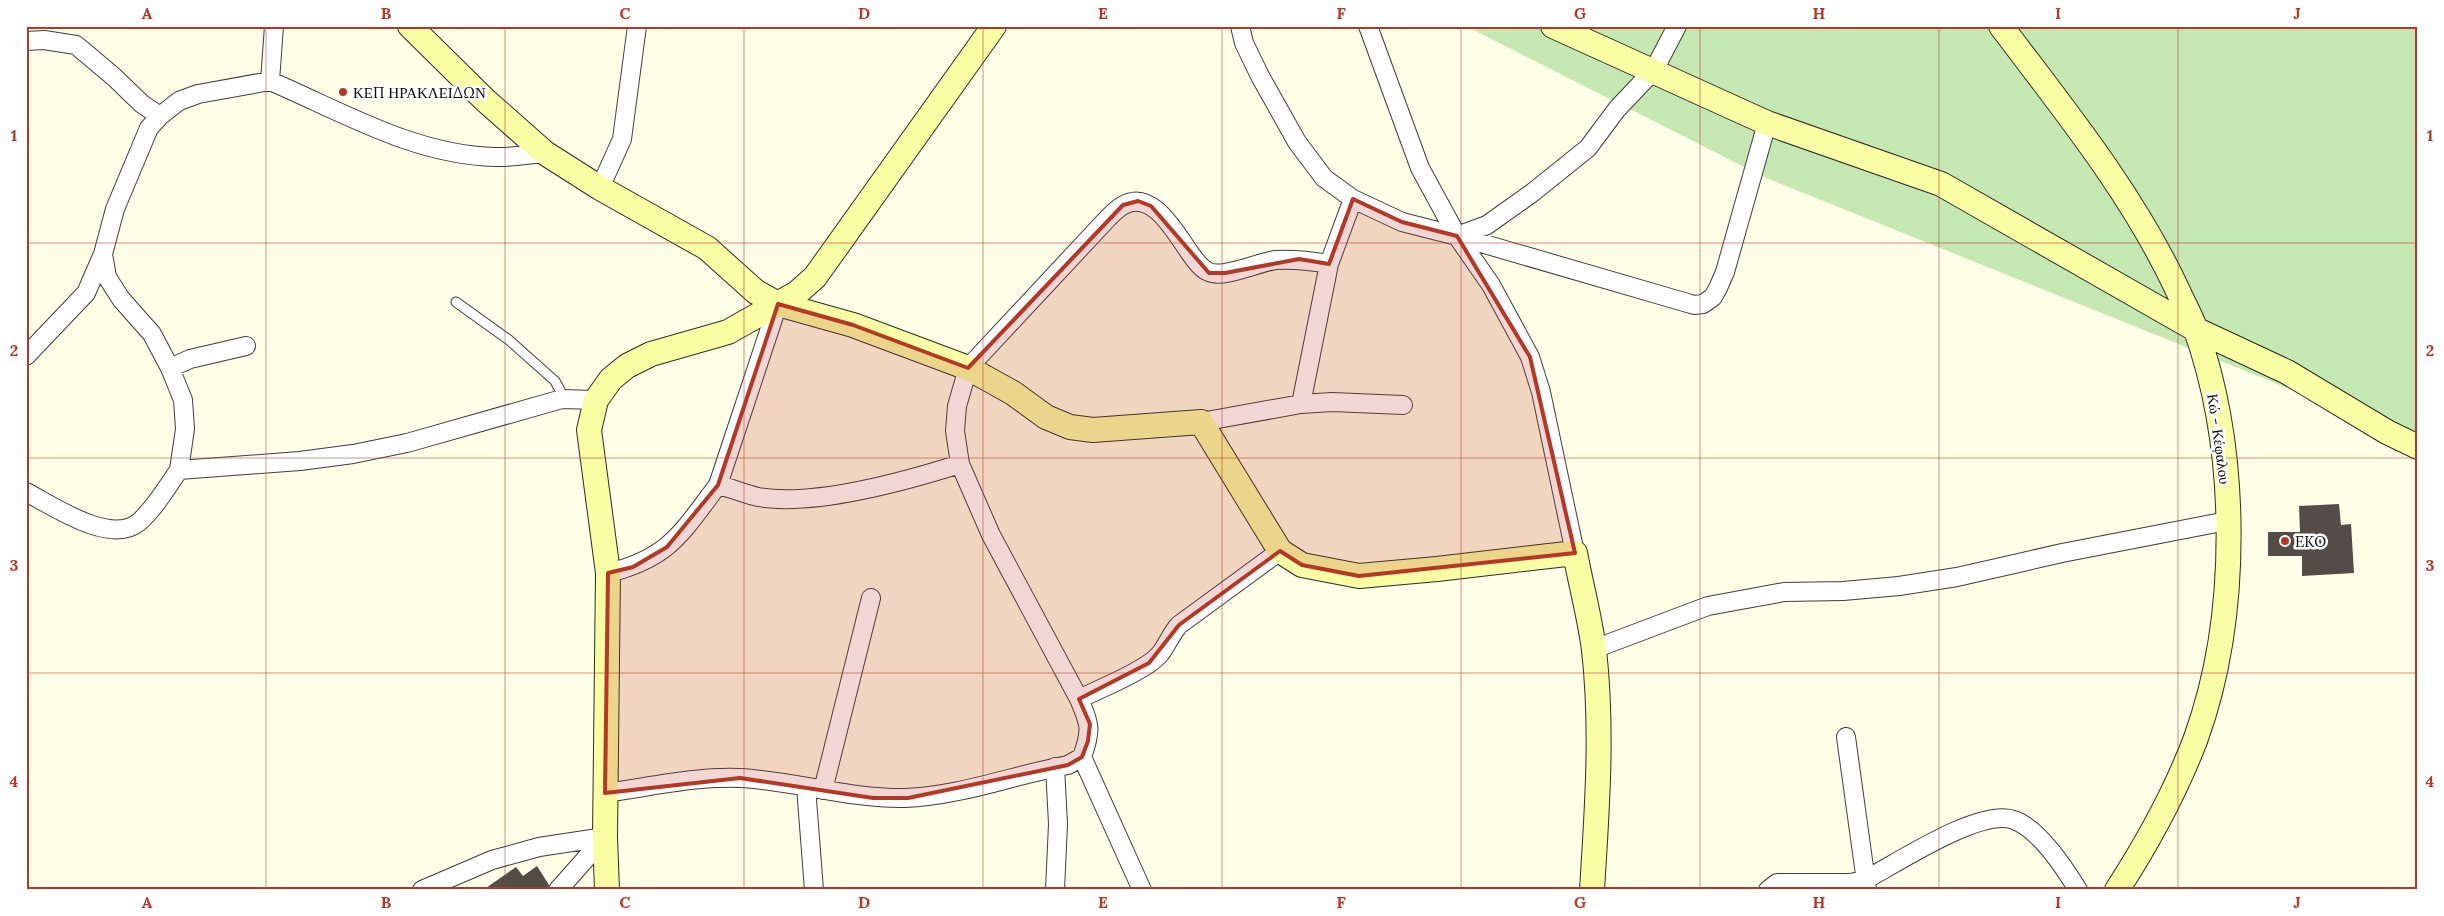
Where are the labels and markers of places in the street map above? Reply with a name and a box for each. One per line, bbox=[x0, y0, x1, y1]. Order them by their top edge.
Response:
place label: ΚΕΠ ΗΡΑΚΛΕΙΔΩΝ bbox=[353, 83, 486, 102]
marker: ΚΕΠ ΗΡΑΚΛΕΙΔΩΝ bbox=[337, 86, 349, 98]
place label: EKO bbox=[2295, 532, 2326, 551]
marker: EKO bbox=[2279, 535, 2291, 547]

